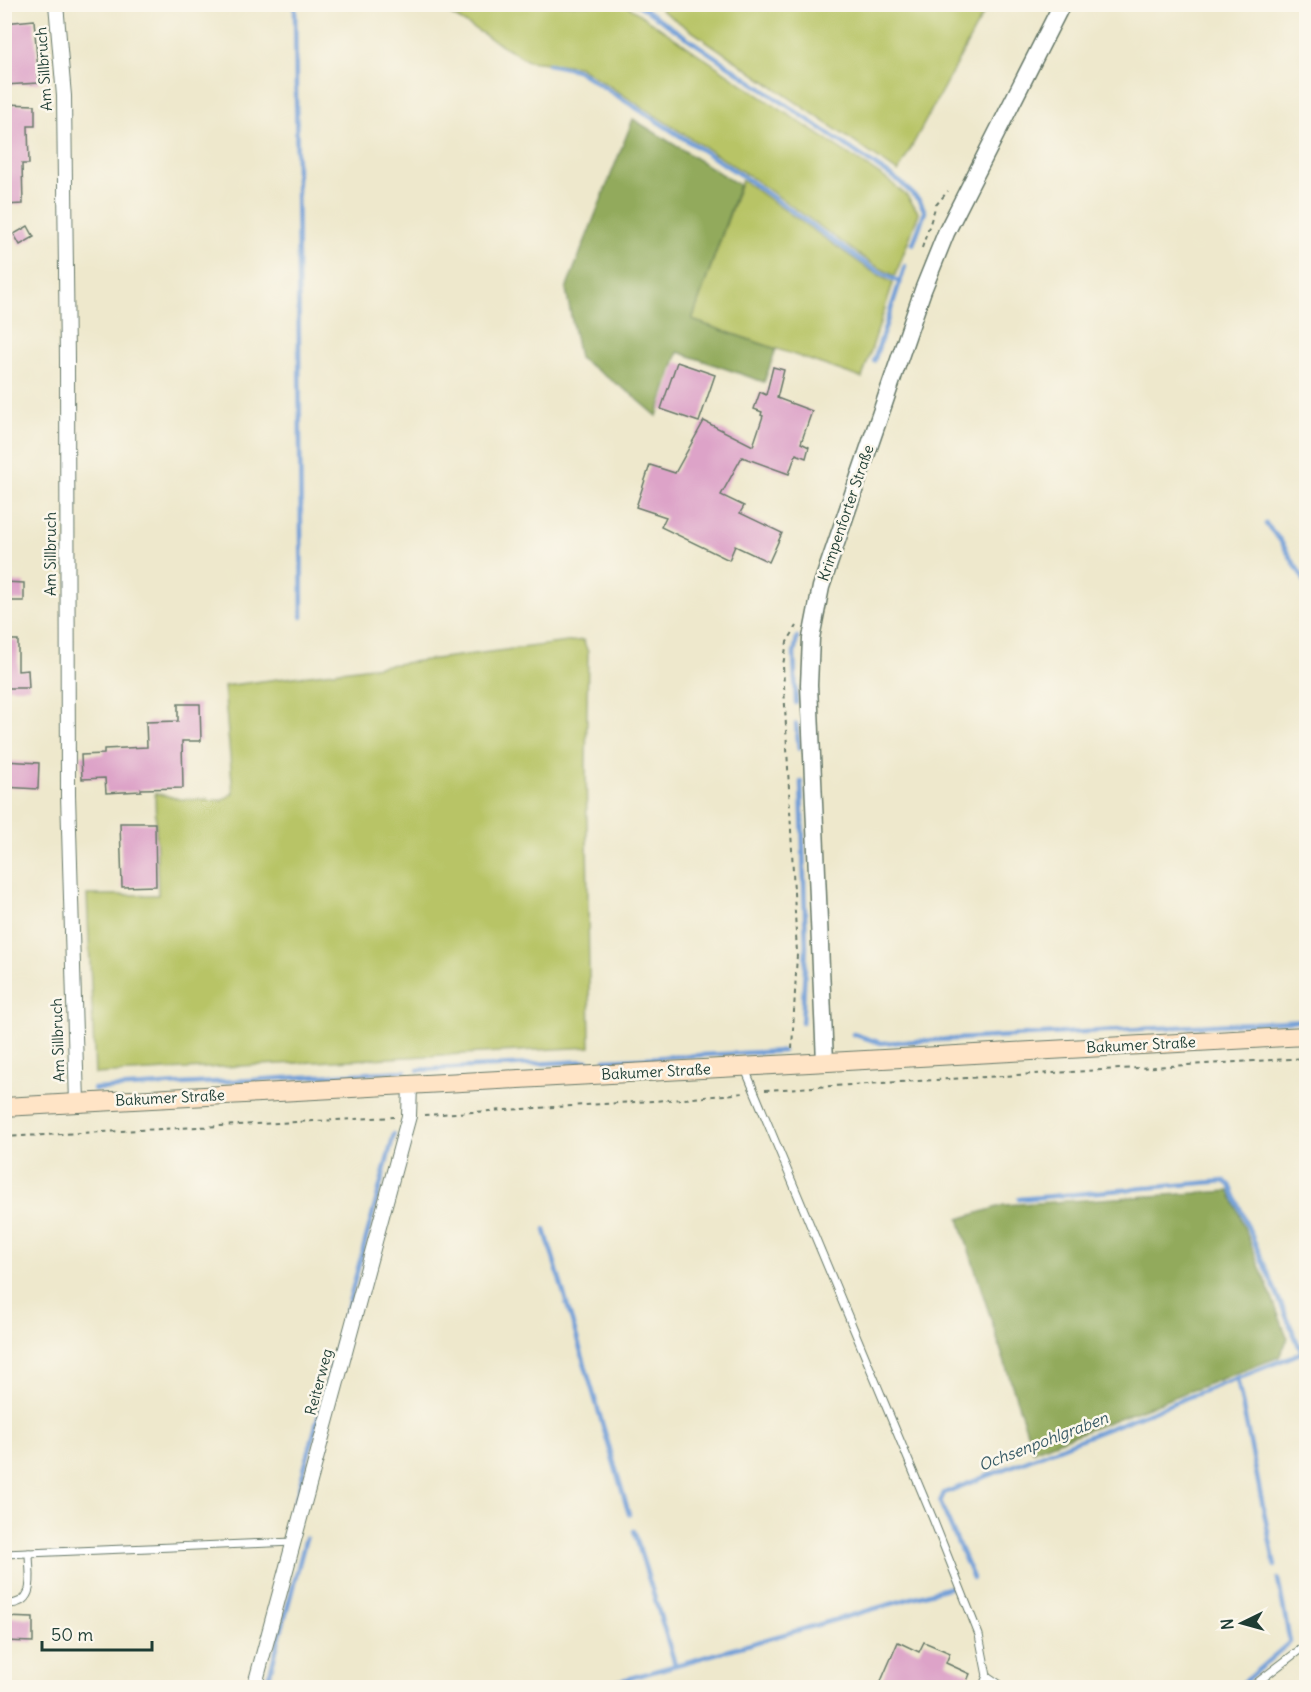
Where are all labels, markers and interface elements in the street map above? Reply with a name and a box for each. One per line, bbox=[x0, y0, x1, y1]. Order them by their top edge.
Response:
street label: Am Sillbruch bbox=[31, 26, 56, 112]
street label: Krimpenforter Straße bbox=[813, 442, 878, 584]
street label: Am Sillbruch bbox=[41, 512, 60, 596]
street label: Am Sillbruch bbox=[47, 997, 68, 1082]
street label: Bakumer Straße bbox=[1086, 1032, 1196, 1057]
street label: Bakumer Straße bbox=[601, 1059, 711, 1084]
street label: Bakumer Straße bbox=[115, 1085, 225, 1110]
street label: Reiterweg bbox=[301, 1347, 336, 1417]
water label: Ochsenpohlgraben bbox=[975, 1407, 1111, 1475]
north arrow bbox=[1212, 1593, 1272, 1653]
scale bar bbox=[42, 1614, 152, 1652]
text: N bbox=[1217, 1618, 1238, 1631]
text: 50 m bbox=[51, 1623, 93, 1646]

